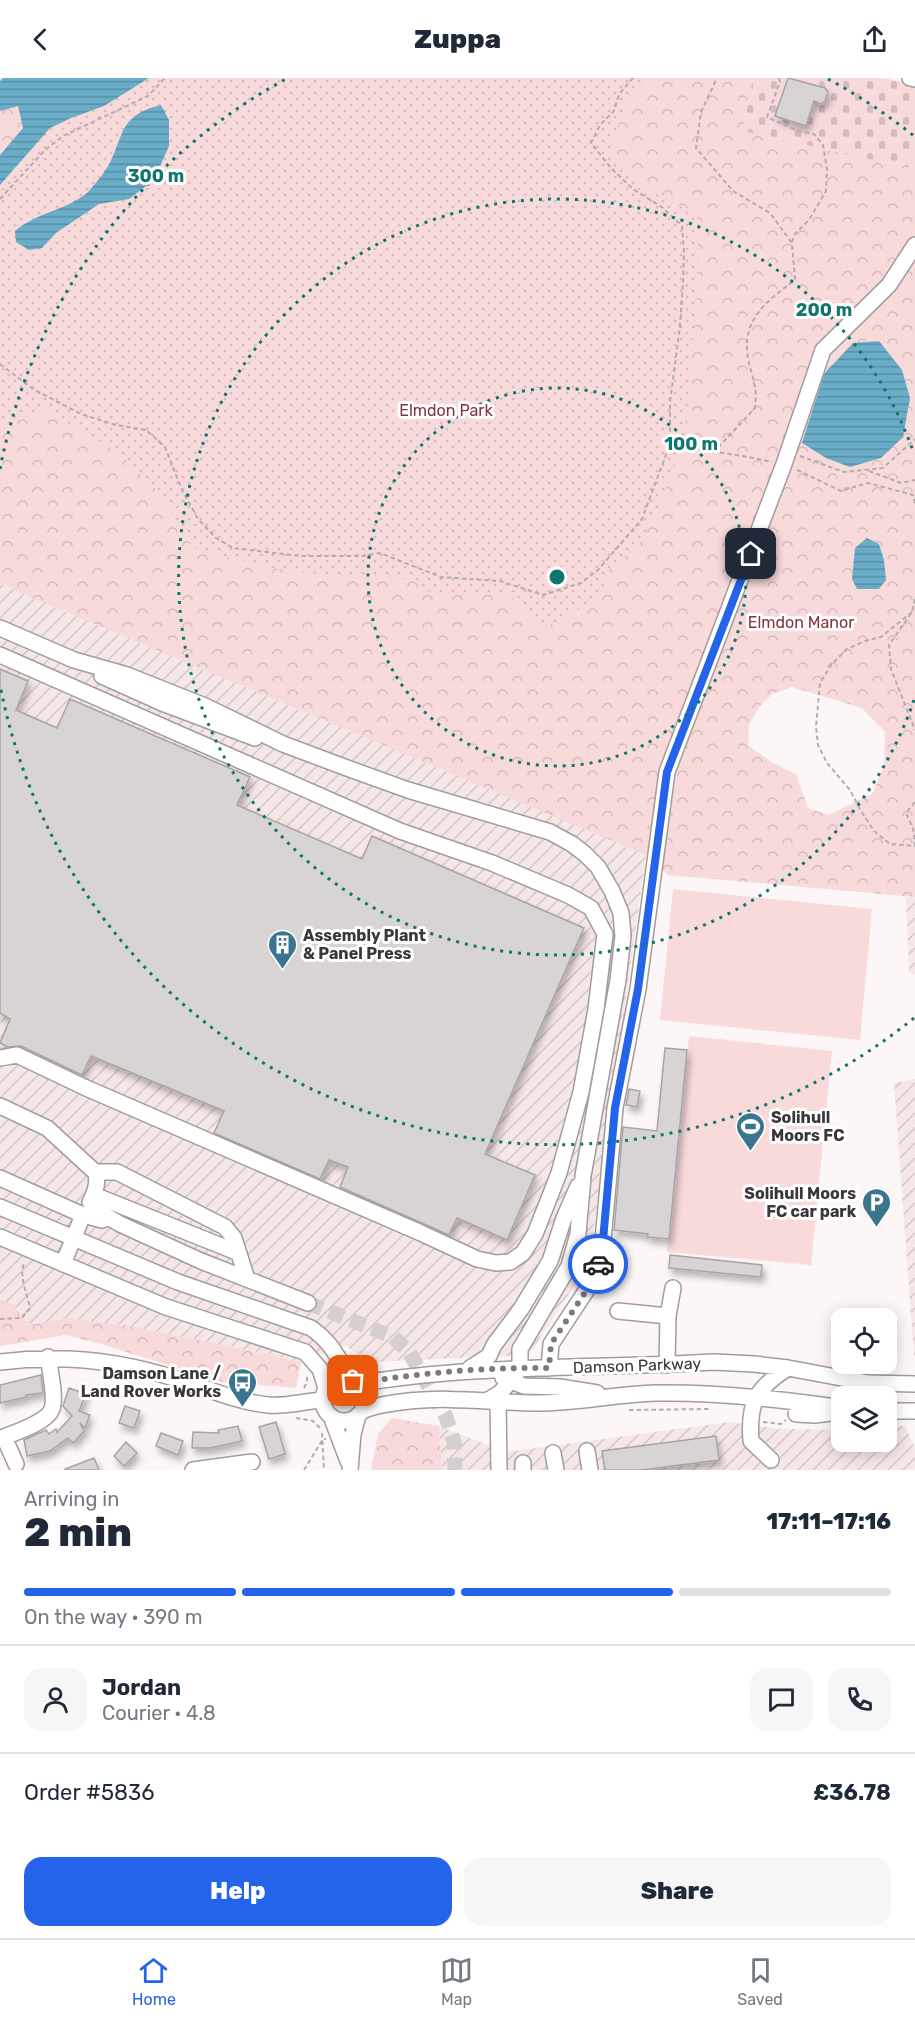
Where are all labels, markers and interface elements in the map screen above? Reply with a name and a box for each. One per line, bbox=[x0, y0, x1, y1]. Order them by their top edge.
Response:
icon: back bbox=[24, 23, 57, 56]
text: Zuppa bbox=[414, 23, 501, 55]
icon: share bbox=[858, 23, 891, 56]
text: 300 m bbox=[128, 165, 184, 187]
text: 200 m bbox=[796, 299, 852, 321]
park label: Elmdon Park bbox=[399, 401, 493, 420]
text: 100 m bbox=[664, 433, 718, 455]
pin bbox=[725, 528, 776, 579]
icon: home bbox=[734, 537, 767, 570]
centre of rings bbox=[547, 567, 567, 587]
park label: Elmdon Manor bbox=[748, 613, 854, 632]
place label: Assembly Plant & Panel Press bbox=[303, 926, 427, 963]
building icon: Assembly Plant & Panel Press bbox=[266, 928, 298, 970]
place label: Solihull Moors FC bbox=[771, 1108, 844, 1145]
sports icon: Solihull Moors FC bbox=[734, 1110, 766, 1152]
place label: Solihull Moors FC car park bbox=[744, 1184, 857, 1221]
parking icon: Solihull Moors FC car park bbox=[861, 1186, 893, 1228]
courier bbox=[568, 1234, 628, 1294]
icon: car bbox=[582, 1248, 615, 1281]
map controls bbox=[831, 1308, 897, 1452]
button: locate bbox=[831, 1308, 897, 1374]
street label: Damson Parkway bbox=[573, 1354, 702, 1377]
pin bbox=[327, 1355, 378, 1406]
place label: Damson Lane / Land Rover Works bbox=[81, 1364, 221, 1401]
icon: bag bbox=[336, 1364, 369, 1397]
bus stop icon: Damson Lane / Land Rover Works bbox=[226, 1366, 258, 1408]
button: layers bbox=[831, 1386, 897, 1452]
text: Arriving in bbox=[24, 1487, 119, 1511]
text: 17:11–17:16 bbox=[766, 1508, 891, 1535]
text: 2 min bbox=[24, 1510, 132, 1556]
text: On the way · 390 m bbox=[24, 1605, 203, 1629]
button: person bbox=[24, 1668, 87, 1731]
button: chat bbox=[750, 1668, 813, 1731]
button: phone bbox=[828, 1668, 891, 1731]
text: Jordan bbox=[102, 1674, 181, 1701]
text: Courier · 4.8 bbox=[102, 1701, 216, 1725]
text: Order #5836 bbox=[24, 1779, 155, 1806]
text: £36.78 bbox=[813, 1779, 891, 1806]
button: Help bbox=[24, 1857, 452, 1926]
button: Share bbox=[464, 1857, 891, 1926]
tab: Home bbox=[132, 1954, 176, 2009]
tab: Map bbox=[440, 1954, 473, 2009]
tab: Saved bbox=[737, 1954, 783, 2009]

